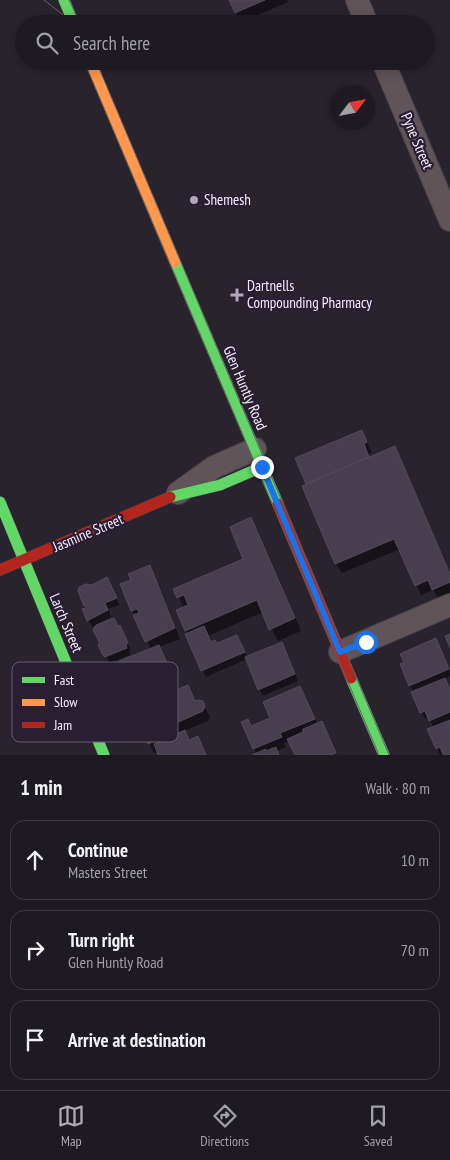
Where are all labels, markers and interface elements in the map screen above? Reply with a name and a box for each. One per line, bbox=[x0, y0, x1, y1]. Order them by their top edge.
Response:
search box bbox=[15, 15, 435, 70]
icon: search bbox=[33, 29, 61, 57]
text: Search here bbox=[73, 31, 150, 55]
north arrow bbox=[330, 85, 375, 130]
street label: Pyne Street bbox=[397, 110, 438, 172]
place label: Shemesh bbox=[204, 190, 251, 209]
marker: Shemesh bbox=[188, 194, 200, 206]
place label: Dartnells Compounding Pharmacy bbox=[247, 276, 372, 312]
marker: Dartnells Compounding Pharmacy bbox=[231, 289, 243, 301]
street label: Glen Huntly Road bbox=[219, 343, 272, 433]
route end bbox=[251, 456, 274, 479]
street label: Jasmine Street bbox=[49, 509, 126, 556]
street label: Larch Street bbox=[46, 590, 87, 655]
route start bbox=[355, 631, 378, 654]
legend bbox=[12, 662, 178, 742]
text: Fast bbox=[54, 671, 74, 689]
text: Slow bbox=[54, 693, 78, 711]
text: Jam bbox=[53, 716, 72, 734]
text: 1 min bbox=[20, 774, 62, 801]
text: Walk · 80 m bbox=[365, 778, 430, 798]
text: Continue bbox=[68, 838, 128, 862]
icon: ahead bbox=[21, 846, 49, 874]
text: 10 m bbox=[401, 850, 429, 870]
text: Masters Street bbox=[68, 862, 147, 882]
text: Turn right bbox=[68, 928, 134, 952]
icon: right bbox=[21, 936, 49, 964]
text: 70 m bbox=[401, 940, 429, 960]
text: Glen Huntly Road bbox=[68, 952, 164, 972]
icon: arrive bbox=[21, 1026, 49, 1054]
text: Arrive at destination bbox=[68, 1028, 206, 1052]
tab: Map bbox=[57, 1102, 85, 1150]
tab: Directions bbox=[200, 1102, 249, 1150]
tab: Saved bbox=[364, 1102, 393, 1150]

